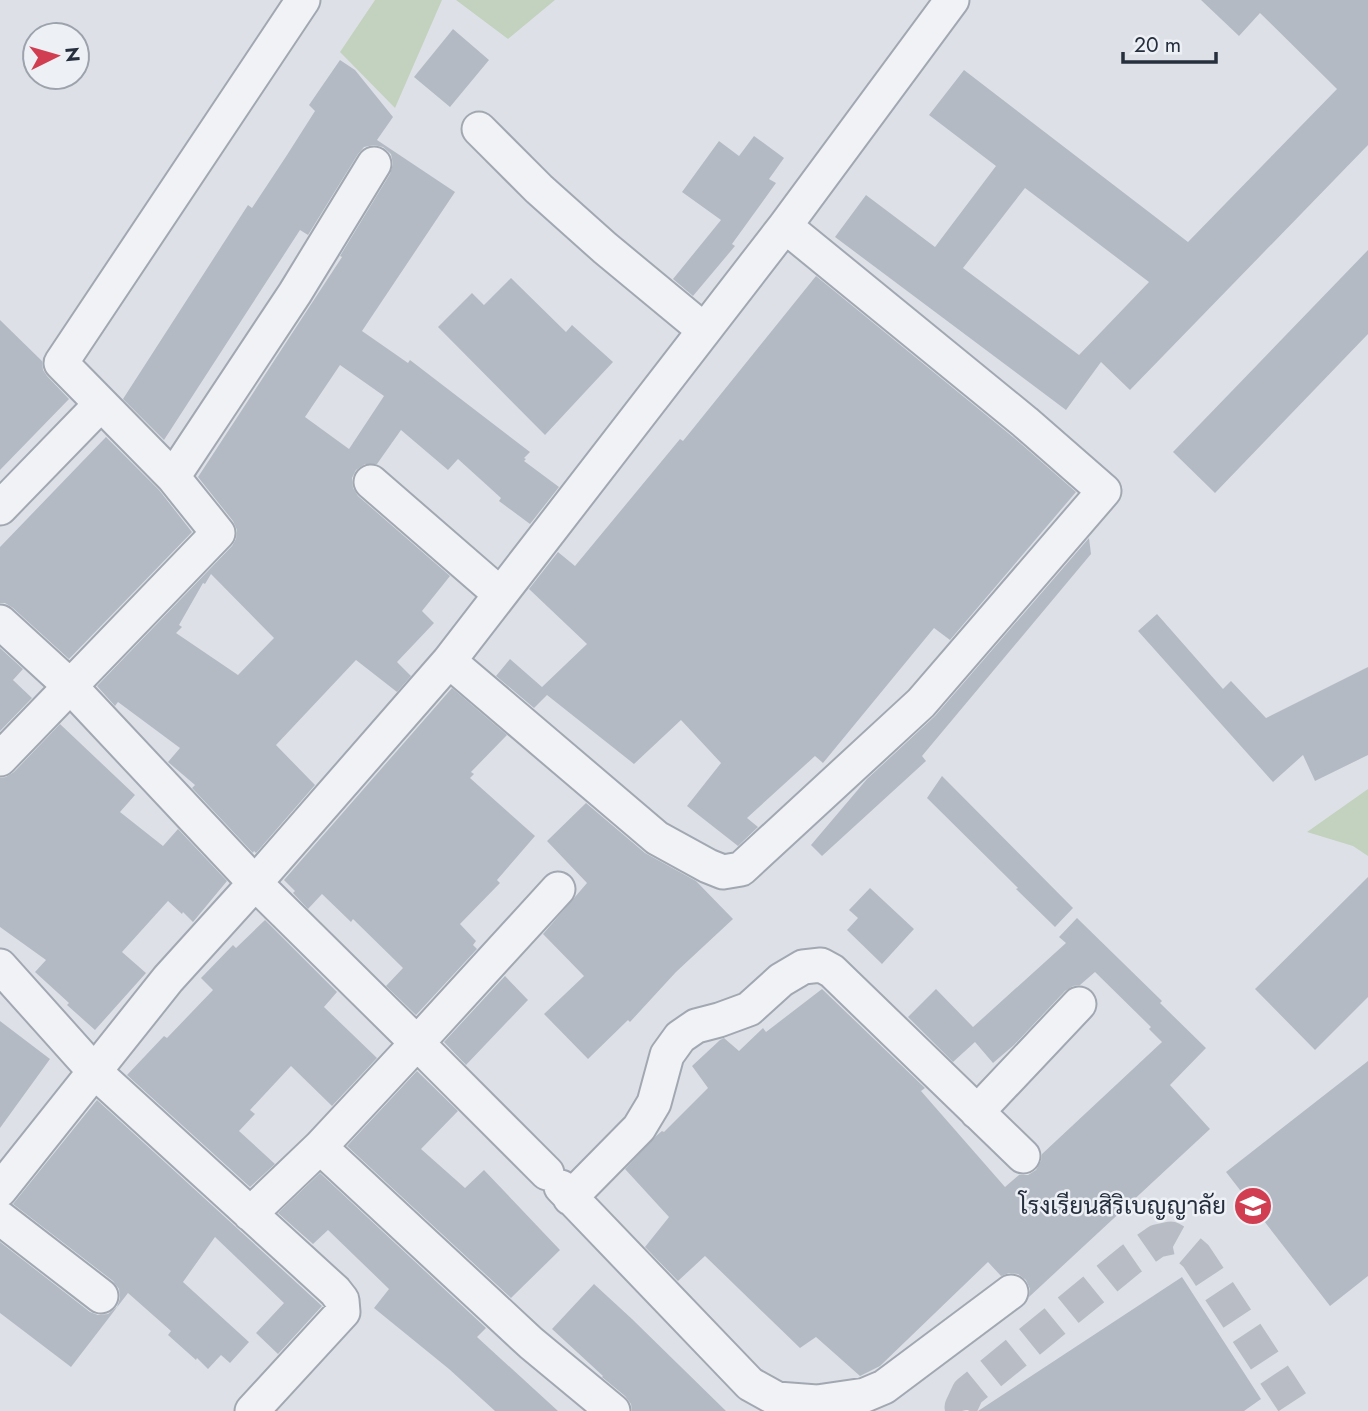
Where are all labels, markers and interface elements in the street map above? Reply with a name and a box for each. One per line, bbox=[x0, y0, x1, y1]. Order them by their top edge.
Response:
north arrow bbox=[21, 21, 91, 91]
scale bar bbox=[1123, 21, 1216, 65]
text: 20 m bbox=[1134, 30, 1181, 60]
text: N bbox=[58, 46, 87, 63]
school or university icon: โรงเรียนสิริเบญญาลัย bbox=[1232, 1185, 1274, 1227]
place label: โรงเรียนสิริเบญญาลัย bbox=[1017, 1188, 1226, 1223]

